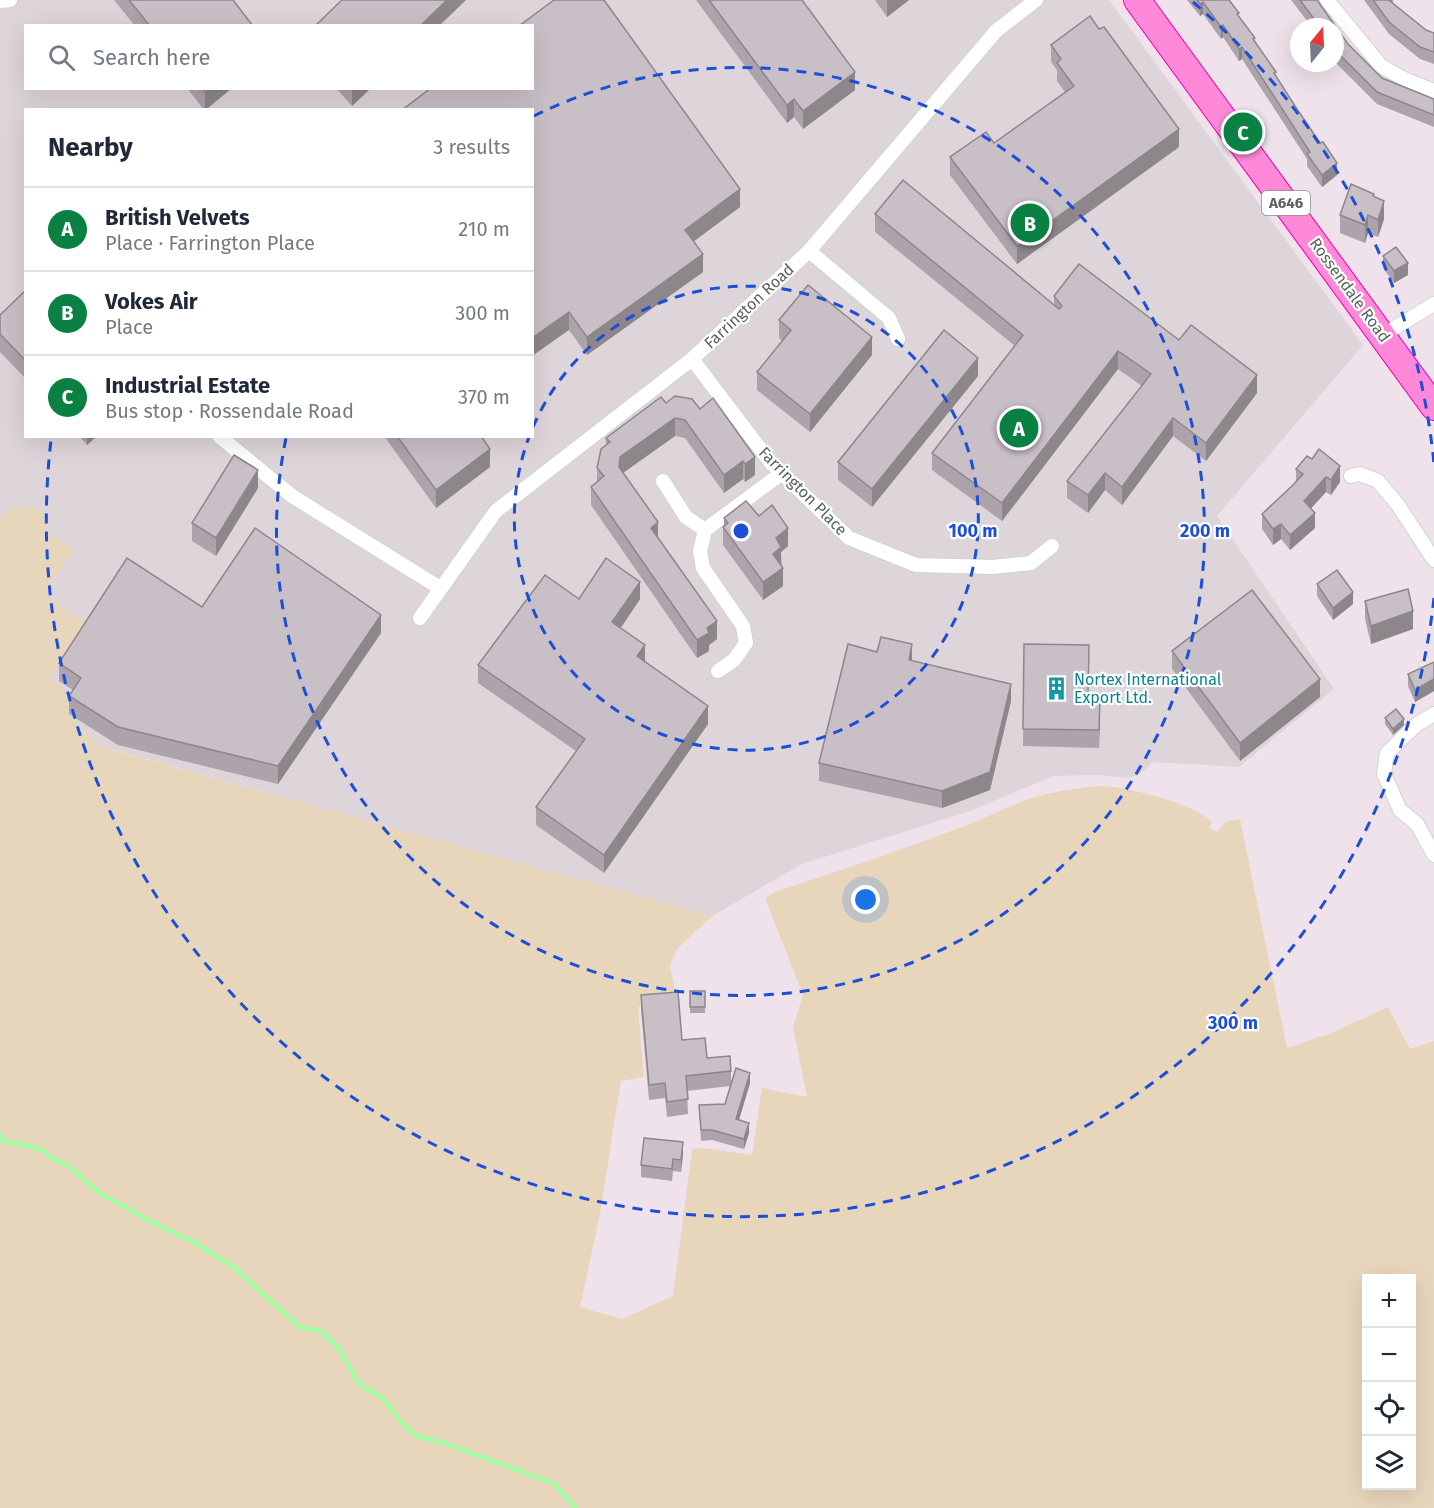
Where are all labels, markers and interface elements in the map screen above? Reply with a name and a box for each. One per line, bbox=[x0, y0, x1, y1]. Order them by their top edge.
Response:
north arrow bbox=[1290, 18, 1344, 72]
search box bbox=[24, 24, 534, 90]
icon: search bbox=[45, 41, 78, 74]
text: Search here bbox=[93, 44, 211, 71]
pin: C bbox=[1224, 110, 1262, 154]
text: Nearby bbox=[48, 132, 133, 163]
text: 3 results bbox=[433, 135, 510, 159]
road number: A646 bbox=[1262, 191, 1310, 215]
pin: B bbox=[1010, 200, 1050, 246]
text: British Velvets bbox=[105, 204, 250, 231]
text: A bbox=[62, 217, 73, 241]
text: 210 m bbox=[458, 217, 510, 241]
text: Place · Farrington Place bbox=[105, 231, 315, 255]
street label: Rossendale Road bbox=[1306, 234, 1394, 346]
street label: Farrington Road bbox=[700, 260, 798, 352]
text: Vokes Air bbox=[105, 288, 198, 315]
text: B bbox=[61, 301, 74, 325]
text: 300 m bbox=[455, 301, 510, 325]
text: Place bbox=[105, 315, 153, 339]
text: Industrial Estate bbox=[105, 372, 270, 399]
text: C bbox=[62, 385, 73, 409]
text: 370 m bbox=[458, 385, 510, 409]
text: Bus stop · Rossendale Road bbox=[105, 399, 354, 423]
pin: A bbox=[1000, 406, 1038, 450]
street label: Farrington Place bbox=[755, 443, 851, 539]
text: 100 m bbox=[949, 520, 997, 542]
text: 200 m bbox=[1180, 520, 1230, 542]
centre of rings bbox=[731, 521, 751, 541]
place label: Nortex International Export Ltd. bbox=[1074, 670, 1222, 707]
building icon: Nortex International Export Ltd. bbox=[1043, 675, 1069, 701]
your location bbox=[851, 885, 880, 914]
text: 300 m bbox=[1207, 1012, 1258, 1034]
map controls bbox=[1362, 1274, 1416, 1490]
button: + bbox=[1362, 1274, 1416, 1328]
button: − bbox=[1362, 1328, 1416, 1382]
button: locate bbox=[1362, 1382, 1416, 1436]
button: layers bbox=[1362, 1436, 1416, 1490]

